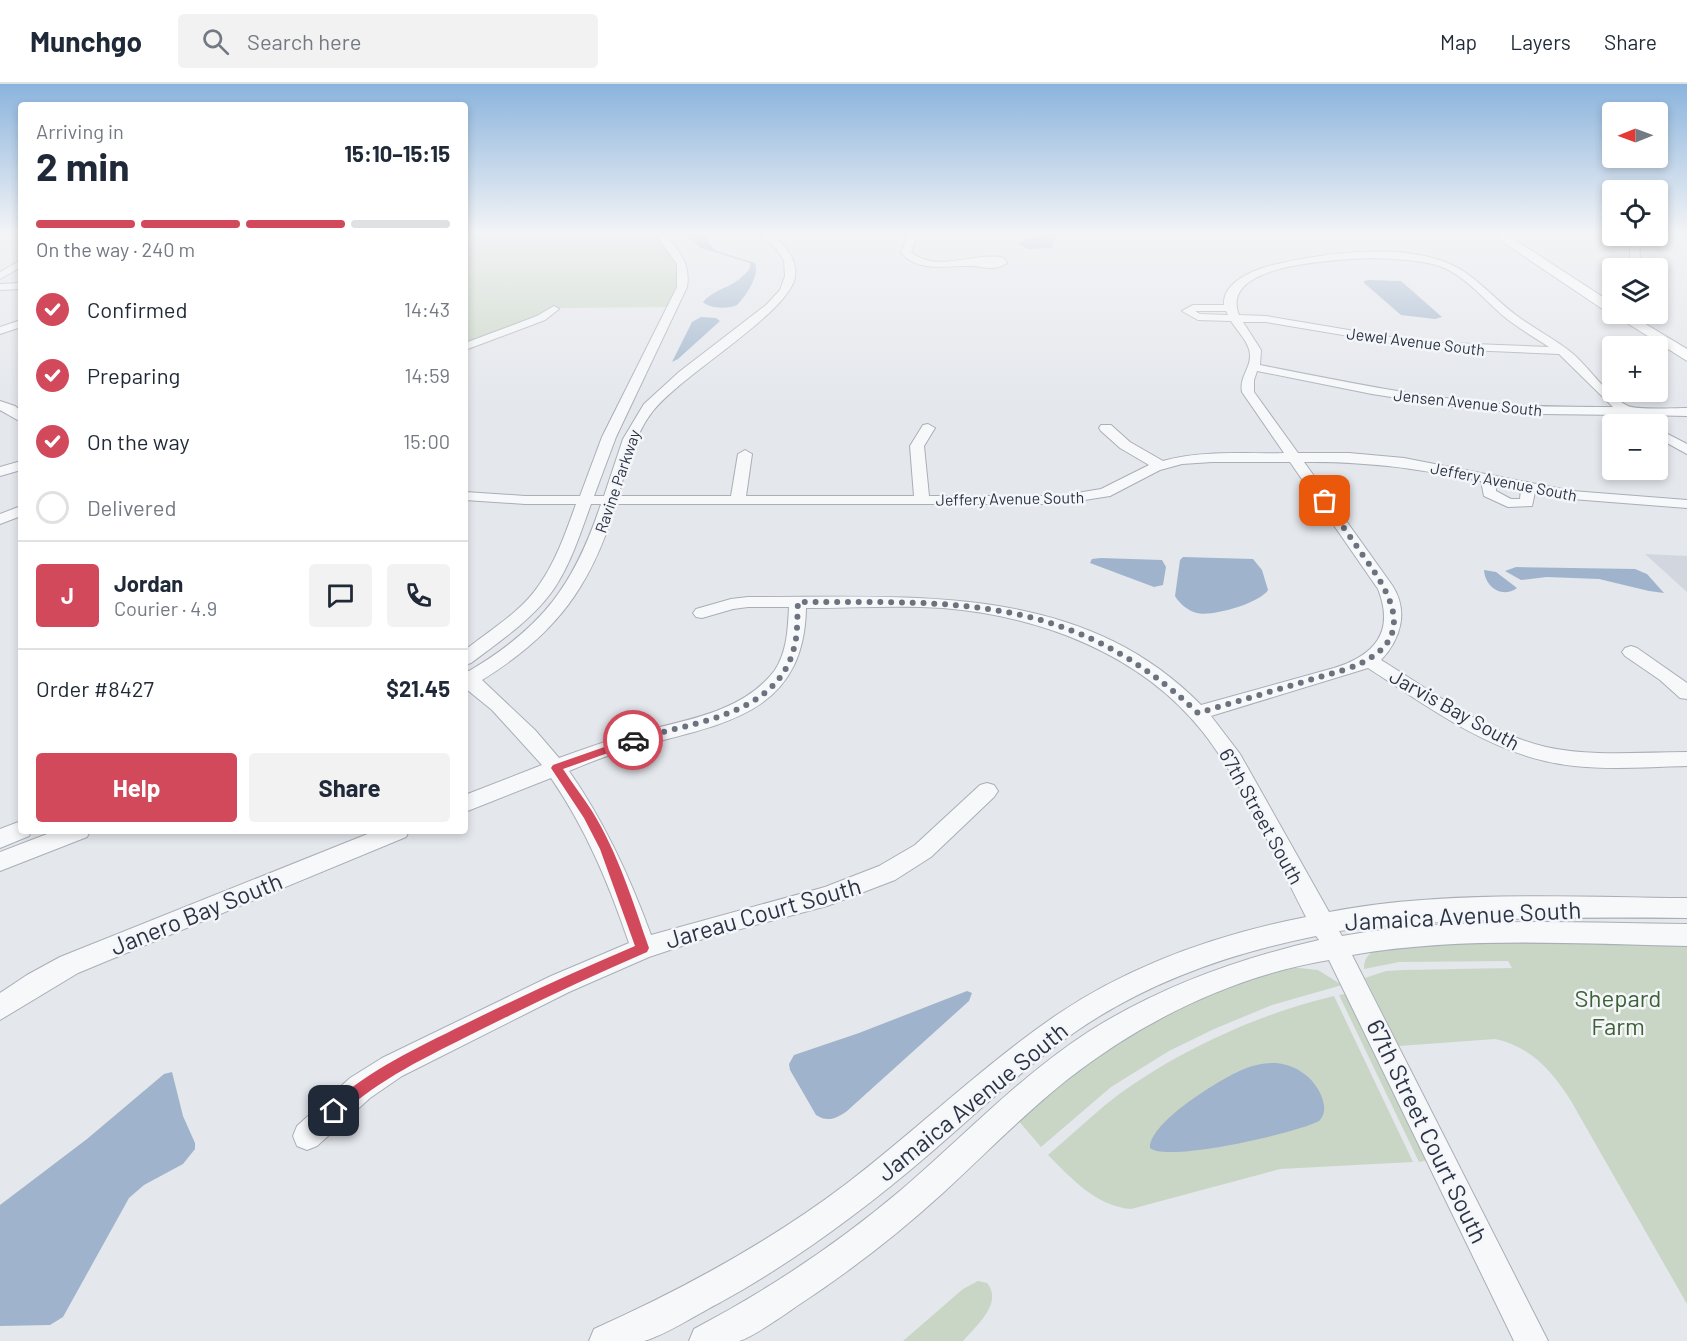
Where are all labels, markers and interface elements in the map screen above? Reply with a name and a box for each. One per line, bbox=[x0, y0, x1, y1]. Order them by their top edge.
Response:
search box bbox=[178, 14, 598, 68]
text: Munchgo bbox=[30, 24, 142, 58]
icon: search bbox=[199, 25, 232, 58]
text: Search here bbox=[247, 28, 361, 54]
text: Map bbox=[1440, 29, 1477, 54]
text: Layers bbox=[1510, 29, 1571, 54]
text: Share bbox=[1604, 29, 1657, 54]
north arrow bbox=[1602, 102, 1668, 168]
map controls bbox=[1602, 102, 1668, 480]
text: Arriving in bbox=[36, 119, 124, 143]
text: 15:10–15:15 bbox=[344, 140, 450, 166]
text: 2 min bbox=[36, 142, 129, 189]
button: locate bbox=[1602, 180, 1668, 246]
text: On the way · 240 m bbox=[36, 237, 195, 261]
button: layers bbox=[1602, 258, 1668, 324]
icon: check bbox=[36, 293, 69, 326]
text: Confirmed bbox=[87, 296, 187, 322]
text: 14:43 bbox=[404, 297, 450, 321]
street label: Jewel Avenue South bbox=[1346, 323, 1486, 359]
button: + bbox=[1602, 336, 1668, 402]
icon: check bbox=[36, 359, 69, 392]
text: Preparing bbox=[87, 362, 180, 388]
text: 14:59 bbox=[405, 363, 450, 387]
street label: Jensen Avenue South bbox=[1393, 385, 1543, 419]
button: − bbox=[1602, 414, 1668, 480]
icon: check bbox=[36, 425, 69, 458]
street label: Ravine Parkway bbox=[590, 426, 644, 535]
text: On the way bbox=[87, 428, 190, 454]
text: 15:00 bbox=[403, 429, 450, 453]
street label: Jeffery Avenue South bbox=[1429, 457, 1579, 505]
pin bbox=[1299, 475, 1350, 526]
icon: bag bbox=[1308, 484, 1341, 517]
street label: Jeffery Avenue South bbox=[935, 487, 1085, 509]
text: Delivered bbox=[87, 494, 176, 520]
button: chat bbox=[309, 564, 372, 627]
button: phone bbox=[387, 564, 450, 627]
text: Jordan bbox=[114, 570, 183, 596]
text: J bbox=[61, 582, 74, 608]
text: Courier · 4.9 bbox=[114, 596, 217, 620]
street label: Jarvis Bay South bbox=[1386, 663, 1524, 755]
text: Order #8427 bbox=[36, 675, 154, 701]
text: $21.45 bbox=[386, 675, 450, 701]
courier bbox=[603, 710, 663, 770]
icon: car bbox=[617, 724, 650, 757]
street label: 67th Street South bbox=[1215, 744, 1309, 888]
button: Help bbox=[36, 753, 237, 822]
button: Share bbox=[249, 753, 450, 822]
street label: Janero Bay South bbox=[106, 865, 286, 961]
street label: Jareau Court South bbox=[662, 870, 864, 954]
street label: Jamaica Avenue South bbox=[1344, 894, 1582, 936]
park label: Shepard Farm bbox=[1575, 983, 1661, 1040]
street label: 67th Street Court South bbox=[1361, 1014, 1495, 1248]
street label: Jamaica Avenue South bbox=[871, 1015, 1073, 1187]
pin bbox=[308, 1085, 359, 1136]
icon: home bbox=[317, 1094, 350, 1127]

